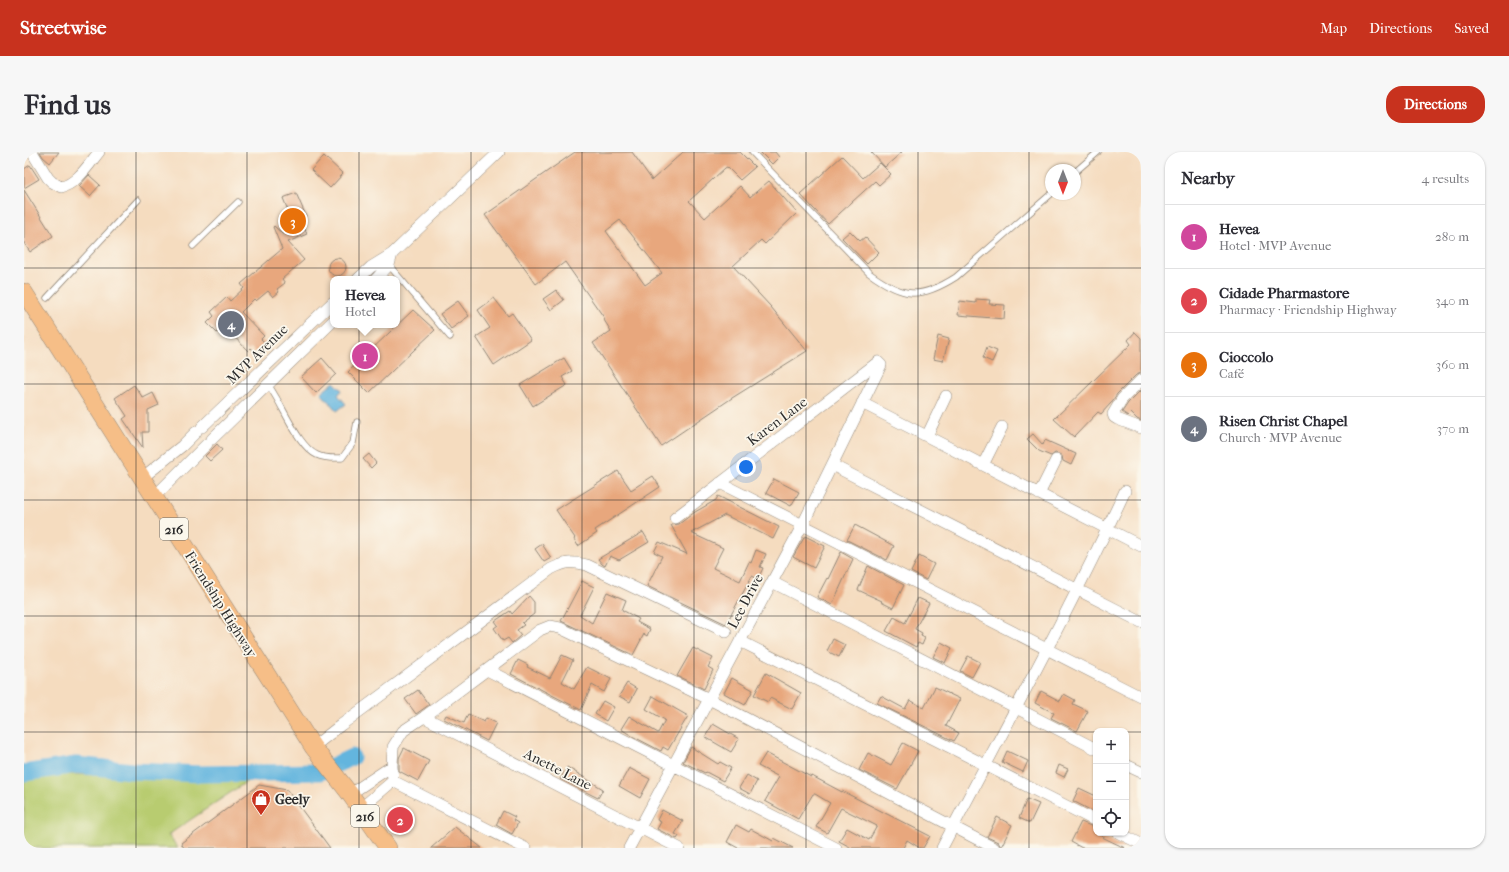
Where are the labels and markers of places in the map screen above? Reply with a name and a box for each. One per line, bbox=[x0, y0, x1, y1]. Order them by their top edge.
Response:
pin: 3 bbox=[280, 206, 306, 236]
pin: 4 bbox=[218, 309, 244, 339]
pin: 1 bbox=[352, 341, 378, 371]
shop icon: Geely bbox=[250, 788, 272, 816]
place label: Geely bbox=[275, 791, 311, 808]
pin: 2 bbox=[387, 805, 413, 835]

